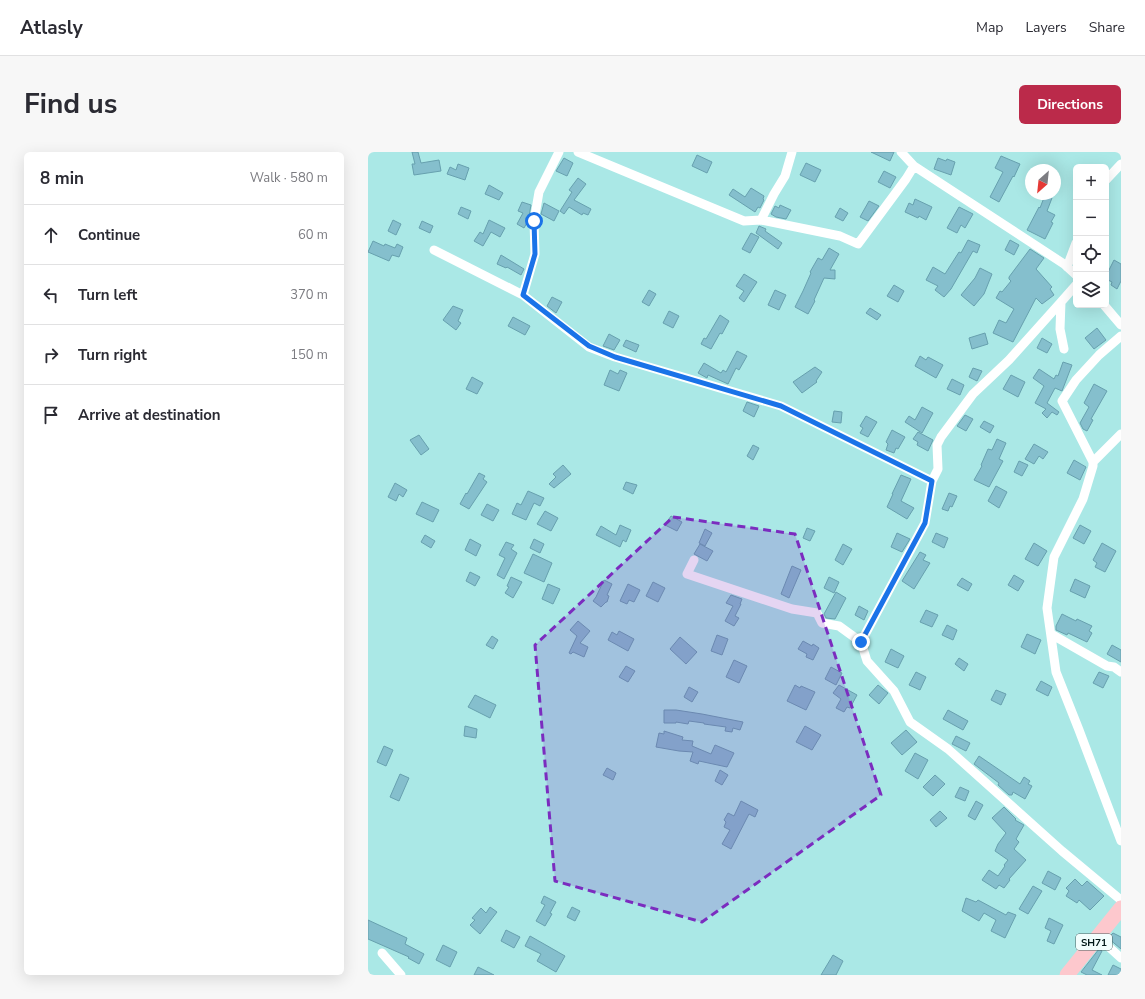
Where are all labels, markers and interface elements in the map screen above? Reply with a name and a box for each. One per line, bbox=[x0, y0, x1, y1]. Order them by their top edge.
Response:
text: Atlasly bbox=[20, 15, 83, 41]
text: Map bbox=[976, 18, 1003, 37]
text: Layers bbox=[1025, 18, 1067, 37]
text: Share bbox=[1089, 18, 1125, 37]
text: Find us bbox=[24, 85, 118, 123]
button: Directions bbox=[1019, 85, 1121, 124]
north arrow bbox=[1025, 164, 1061, 200]
map controls bbox=[1073, 164, 1109, 308]
button: + bbox=[1073, 164, 1109, 200]
text: 8 min bbox=[40, 167, 84, 190]
text: Walk · 580 m bbox=[250, 169, 328, 187]
button: − bbox=[1073, 200, 1109, 236]
route start bbox=[525, 212, 543, 230]
icon: ahead bbox=[40, 224, 62, 246]
text: Continue bbox=[78, 225, 140, 245]
text: 60 m bbox=[298, 226, 328, 244]
button: locate bbox=[1073, 236, 1109, 272]
button: layers bbox=[1073, 272, 1109, 308]
icon: left bbox=[40, 284, 62, 306]
text: Turn left bbox=[78, 285, 137, 305]
text: 370 m bbox=[290, 286, 328, 304]
icon: right bbox=[40, 344, 62, 366]
text: Turn right bbox=[78, 345, 147, 365]
text: 150 m bbox=[290, 346, 328, 364]
icon: arrive bbox=[40, 404, 62, 426]
text: Arrive at destination bbox=[78, 405, 221, 425]
route end bbox=[852, 633, 870, 651]
road number: SH71 bbox=[1076, 934, 1112, 950]

